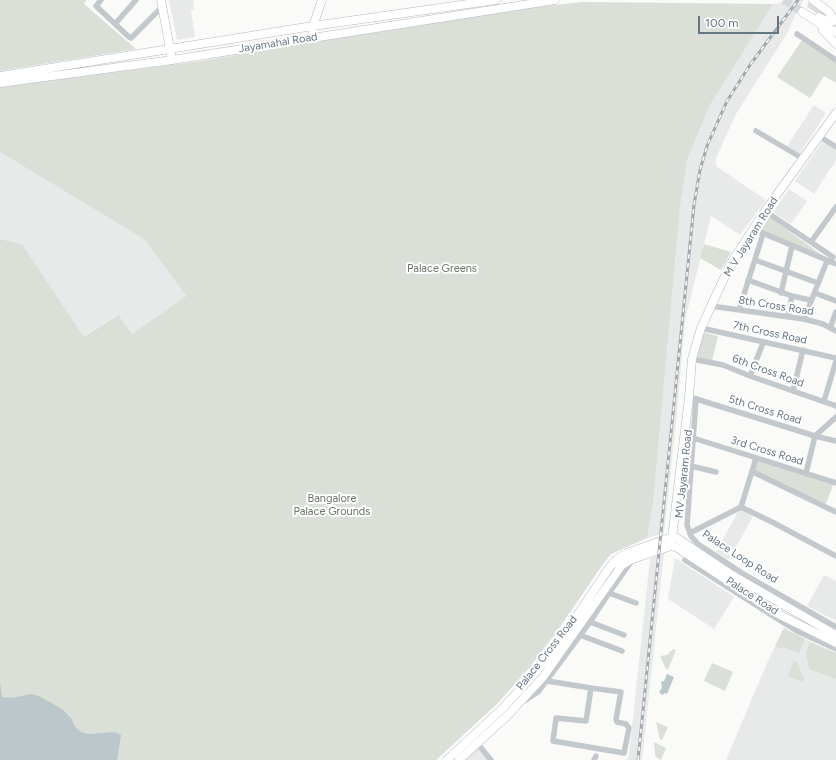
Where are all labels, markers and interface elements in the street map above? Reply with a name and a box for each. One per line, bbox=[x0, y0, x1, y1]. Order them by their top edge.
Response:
scale bar bbox=[700, 8, 781, 34]
text: 100 m bbox=[705, 16, 739, 30]
street label: Jayamahal Road bbox=[238, 30, 318, 56]
street label: M V Jayaram Road bbox=[721, 195, 781, 279]
park label: Palace Greens bbox=[407, 262, 477, 276]
street label: 8th Cross Road bbox=[737, 294, 815, 318]
street label: 7th Cross Road bbox=[732, 319, 808, 347]
street label: 6th Cross Road bbox=[730, 352, 806, 390]
street label: 5th Cross Road bbox=[727, 393, 803, 427]
street label: MV Jayaram Road bbox=[673, 429, 695, 519]
street label: 3rd Cross Road bbox=[729, 434, 805, 468]
park label: Bangalore Palace Grounds bbox=[294, 492, 370, 518]
street label: Palace Loop Road bbox=[700, 528, 780, 586]
street label: Palace Road bbox=[723, 574, 781, 618]
street label: Palace Cross Road bbox=[514, 613, 580, 693]

